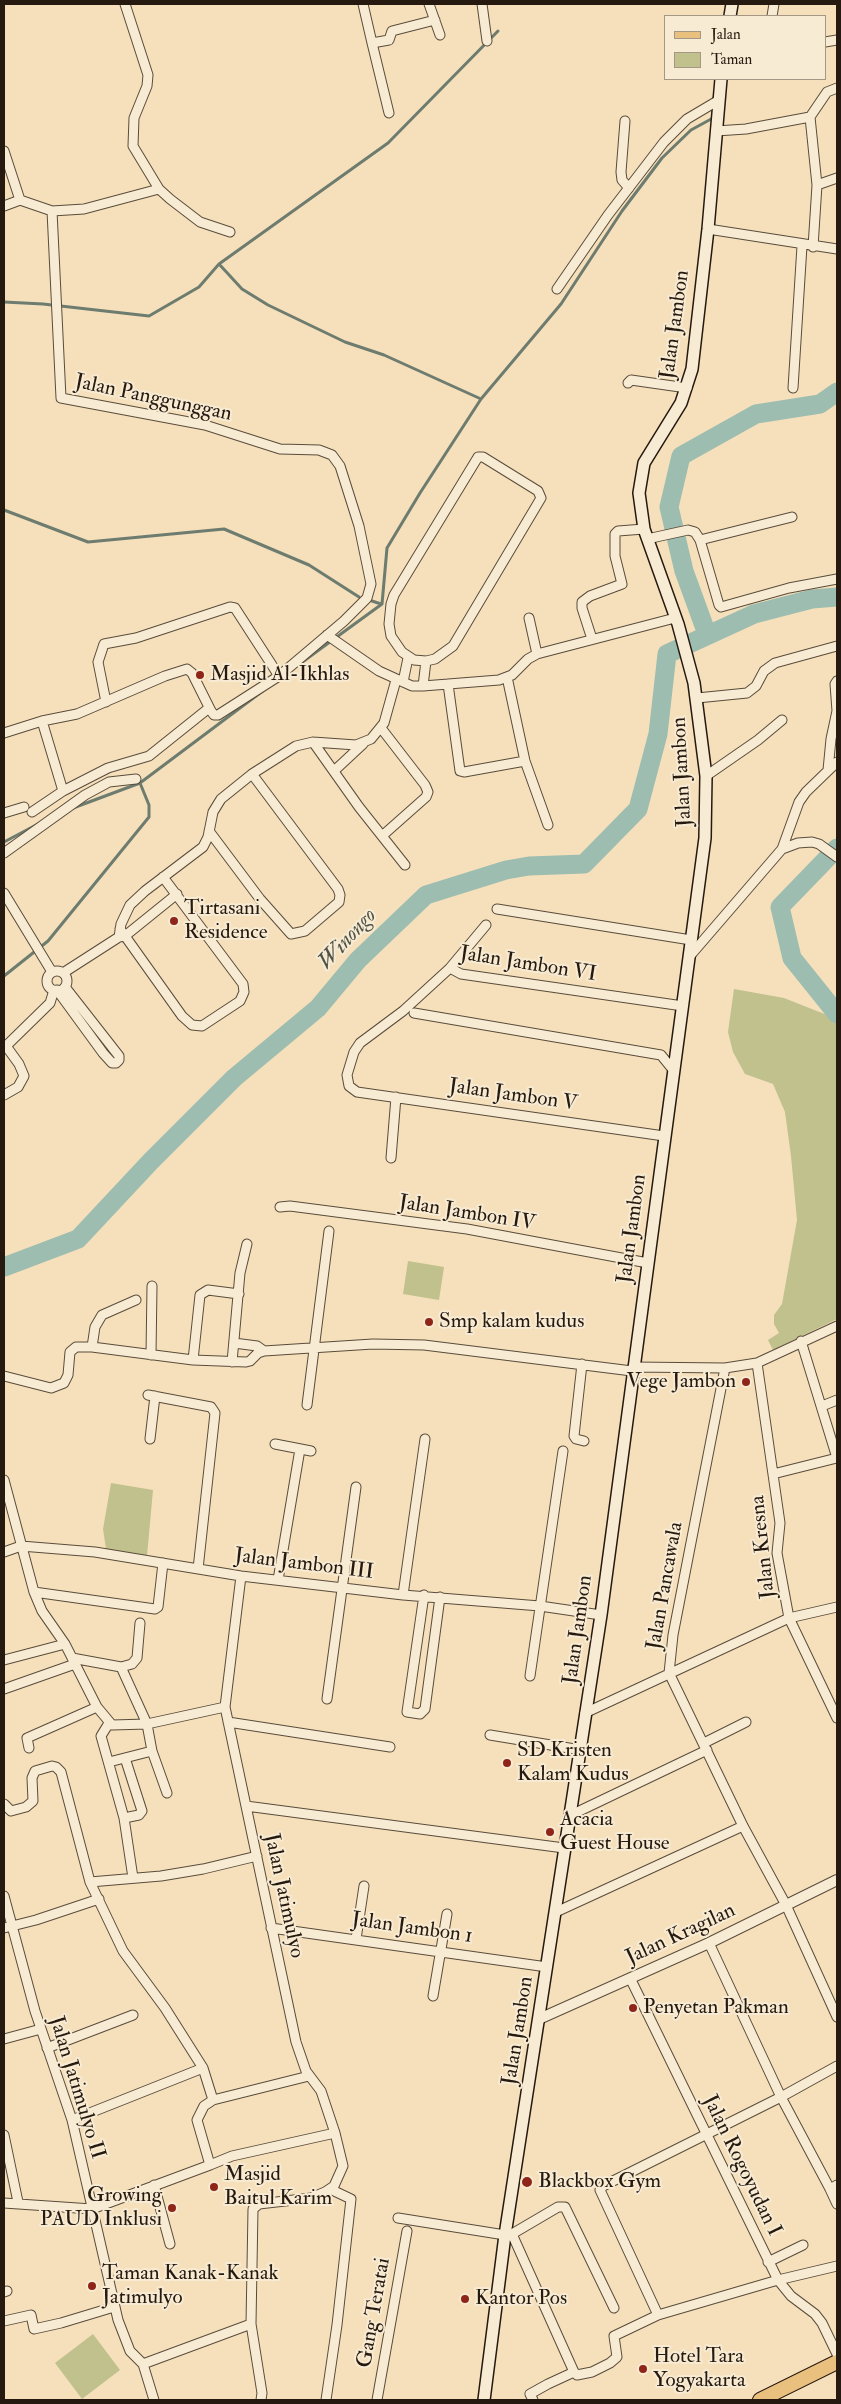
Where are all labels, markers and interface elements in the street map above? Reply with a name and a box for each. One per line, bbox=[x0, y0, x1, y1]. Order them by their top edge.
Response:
legend bbox=[664, 15, 826, 80]
text: Jalan bbox=[711, 25, 741, 44]
text: Taman bbox=[711, 50, 752, 69]
street label: Jalan Jambon bbox=[656, 269, 696, 381]
street label: Jalan Panggunggan bbox=[72, 370, 234, 428]
place label: Masjid Al-Ikhlas bbox=[210, 662, 349, 688]
marker: Masjid Al-Ikhlas bbox=[194, 669, 206, 681]
street label: Jalan Jambon bbox=[668, 716, 698, 828]
place label: Tirtasani Residence bbox=[184, 896, 267, 946]
water label: Winongo bbox=[313, 904, 383, 976]
marker: Tirtasani Residence bbox=[168, 915, 180, 927]
street label: Jalan Jambon VI bbox=[458, 942, 598, 988]
street label: Jalan Jambon V bbox=[447, 1075, 579, 1117]
street label: Jalan Jambon bbox=[613, 1173, 653, 1285]
street label: Jalan Jambon IV bbox=[397, 1191, 537, 1237]
place label: Smp kalam kudus bbox=[439, 1309, 584, 1335]
marker: Smp kalam kudus bbox=[423, 1316, 435, 1328]
place label: Vege Jambon bbox=[626, 1369, 736, 1395]
marker: Vege Jambon bbox=[740, 1376, 752, 1388]
street label: Jalan Kresna bbox=[746, 1494, 782, 1600]
street label: Jalan Pancawala bbox=[642, 1520, 690, 1652]
street label: Jalan Jambon III bbox=[233, 1544, 375, 1586]
street label: Jalan Jambon bbox=[559, 1574, 599, 1686]
place label: SD Kristen Kalam Kudus bbox=[517, 1738, 629, 1788]
marker: SD Kristen Kalam Kudus bbox=[501, 1757, 513, 1769]
place label: Acacia Guest House bbox=[560, 1807, 670, 1857]
marker: Acacia Guest House bbox=[544, 1826, 556, 1838]
street label: Jalan Jatimulyo bbox=[258, 1832, 308, 1960]
street label: Jalan Kragilan bbox=[622, 1899, 740, 1971]
street label: Jalan Jambon 1 bbox=[350, 1908, 474, 1950]
street label: Jalan Jambon bbox=[498, 1975, 540, 2087]
place label: Penyetan Pakman bbox=[643, 1995, 789, 2021]
marker: Penyetan Pakman bbox=[627, 2002, 639, 2014]
street label: Jalan Jatimulyo II bbox=[42, 2014, 110, 2162]
street label: Jalan Rogoyudan I bbox=[696, 2091, 786, 2241]
place label: Masjid Baitul Karim bbox=[224, 2162, 332, 2212]
place label: Blackbox Gym bbox=[538, 2169, 661, 2195]
marker: Blackbox Gym bbox=[520, 2175, 534, 2189]
marker: Masjid Baitul Karim bbox=[208, 2181, 220, 2193]
place label: Growing PAUD Inklusi bbox=[40, 2183, 162, 2233]
marker: Growing PAUD Inklusi bbox=[166, 2202, 178, 2214]
street label: Gang Teratai bbox=[353, 2256, 397, 2370]
place label: Taman Kanak-Kanak Jatimulyo bbox=[102, 2261, 279, 2311]
marker: Taman Kanak-Kanak Jatimulyo bbox=[86, 2280, 98, 2292]
place label: Kantor Pos bbox=[475, 2286, 567, 2312]
marker: Kantor Pos bbox=[459, 2293, 471, 2305]
place label: Hotel Tara Yogyakarta bbox=[653, 2344, 746, 2394]
marker: Hotel Tara Yogyakarta bbox=[637, 2363, 649, 2375]

